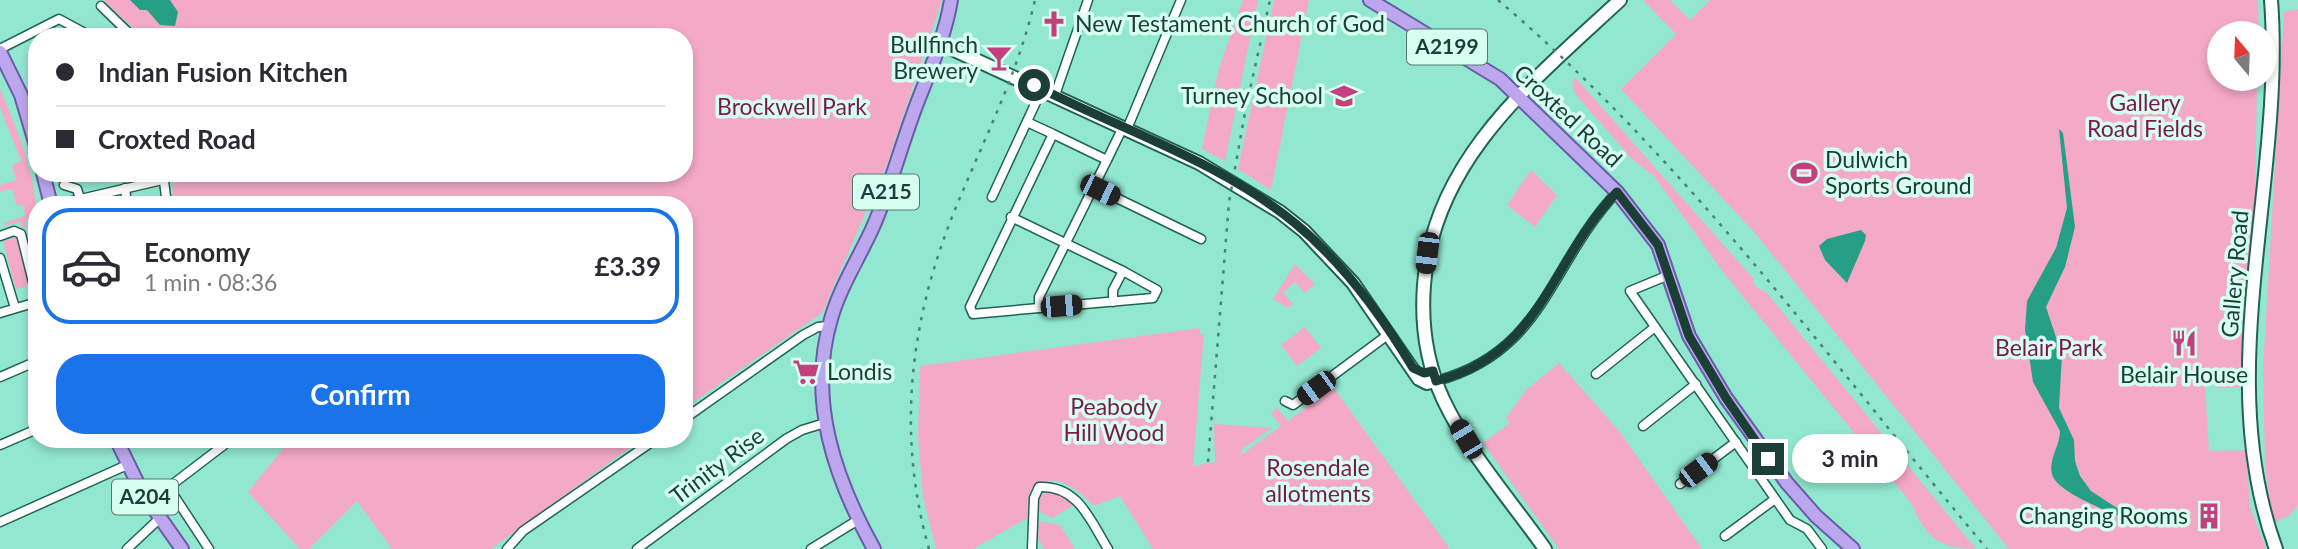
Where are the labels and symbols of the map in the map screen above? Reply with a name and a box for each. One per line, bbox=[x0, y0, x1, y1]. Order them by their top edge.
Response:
church icon: New Testament Church of God bbox=[1039, 9, 1069, 39]
place label: New Testament Church of God bbox=[1075, 9, 1385, 37]
north arrow bbox=[2207, 21, 2277, 91]
place label: Bullfinch Brewery bbox=[890, 30, 978, 84]
road number: A2199 bbox=[1407, 30, 1487, 64]
bar icon: Bullfinch Brewery bbox=[984, 43, 1014, 73]
street label: Croxted Road bbox=[1509, 58, 1628, 172]
route start bbox=[1018, 69, 1050, 101]
place label: Turney School bbox=[1181, 81, 1323, 109]
school or university icon: Turney School bbox=[1329, 81, 1359, 111]
park label: Gallery Road Fields bbox=[2087, 88, 2203, 142]
park label: Brockwell Park bbox=[717, 92, 867, 120]
place label: Dulwich Sports Ground bbox=[1825, 145, 1972, 199]
sports icon: Dulwich Sports Ground bbox=[1789, 158, 1819, 188]
car bbox=[1077, 171, 1124, 209]
road number: A215 bbox=[853, 174, 919, 210]
street label: Gallery Road bbox=[2214, 209, 2254, 339]
car bbox=[1415, 231, 1440, 275]
car bbox=[1040, 294, 1083, 318]
restaurant icon: Belair House bbox=[2169, 328, 2199, 358]
park label: Belair Park bbox=[1995, 333, 2103, 361]
supermarket icon: Londis bbox=[791, 357, 821, 387]
place label: Londis bbox=[827, 357, 892, 385]
place label: Belair House bbox=[2120, 360, 2248, 388]
car bbox=[1293, 367, 1340, 409]
park label: Peabody Hill Wood bbox=[1064, 392, 1164, 446]
car bbox=[1447, 416, 1486, 462]
street label: Trinity Rise bbox=[664, 421, 769, 510]
callout: 3 min bbox=[1792, 434, 1908, 484]
route end bbox=[1752, 443, 1784, 475]
car bbox=[1675, 449, 1722, 491]
park label: Rosendale allotments bbox=[1265, 453, 1371, 507]
road number: A204 bbox=[112, 480, 178, 514]
place label: Changing Rooms bbox=[2019, 501, 2188, 529]
building icon: Changing Rooms bbox=[2194, 501, 2224, 531]

